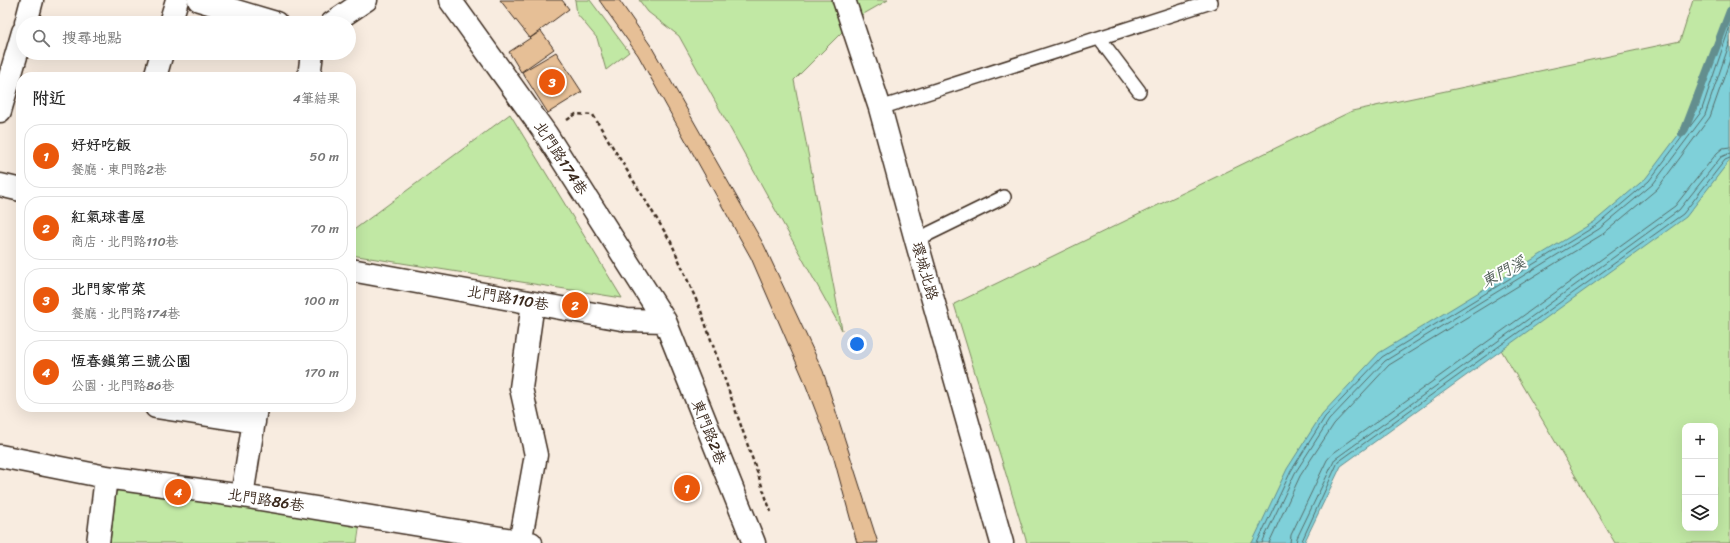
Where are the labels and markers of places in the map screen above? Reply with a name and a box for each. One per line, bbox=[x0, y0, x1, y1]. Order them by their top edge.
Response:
pin: 3 bbox=[539, 67, 565, 97]
pin: 2 bbox=[562, 290, 588, 320]
pin: 1 bbox=[674, 473, 700, 503]
pin: 4 bbox=[165, 477, 191, 507]

